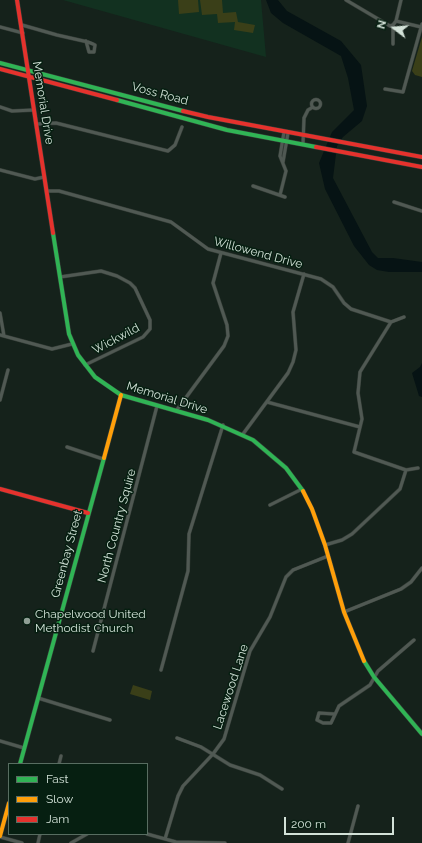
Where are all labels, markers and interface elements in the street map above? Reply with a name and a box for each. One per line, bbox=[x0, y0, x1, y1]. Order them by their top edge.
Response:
north arrow bbox=[374, 8, 414, 48]
text: N bbox=[375, 19, 389, 30]
street label: Memorial Drive bbox=[29, 60, 57, 146]
street label: Voss Road bbox=[130, 80, 190, 108]
street label: Willowend Drive bbox=[212, 234, 304, 272]
street label: Wickwild bbox=[90, 321, 142, 357]
street label: Memorial Drive bbox=[125, 379, 209, 417]
street label: North Country Squire bbox=[95, 467, 139, 585]
street label: Greenbay Street bbox=[48, 509, 86, 599]
place label: Chapelwood United Methodist Church bbox=[35, 607, 146, 635]
marker: Chapelwood United Methodist Church bbox=[22, 616, 32, 626]
street label: Lacewood Lane bbox=[210, 643, 252, 731]
legend bbox=[8, 763, 148, 835]
text: Fast bbox=[46, 772, 69, 786]
text: Slow bbox=[46, 792, 73, 806]
scale bar bbox=[286, 809, 396, 835]
text: Jam bbox=[46, 812, 69, 826]
text: 200 m bbox=[291, 817, 326, 831]

